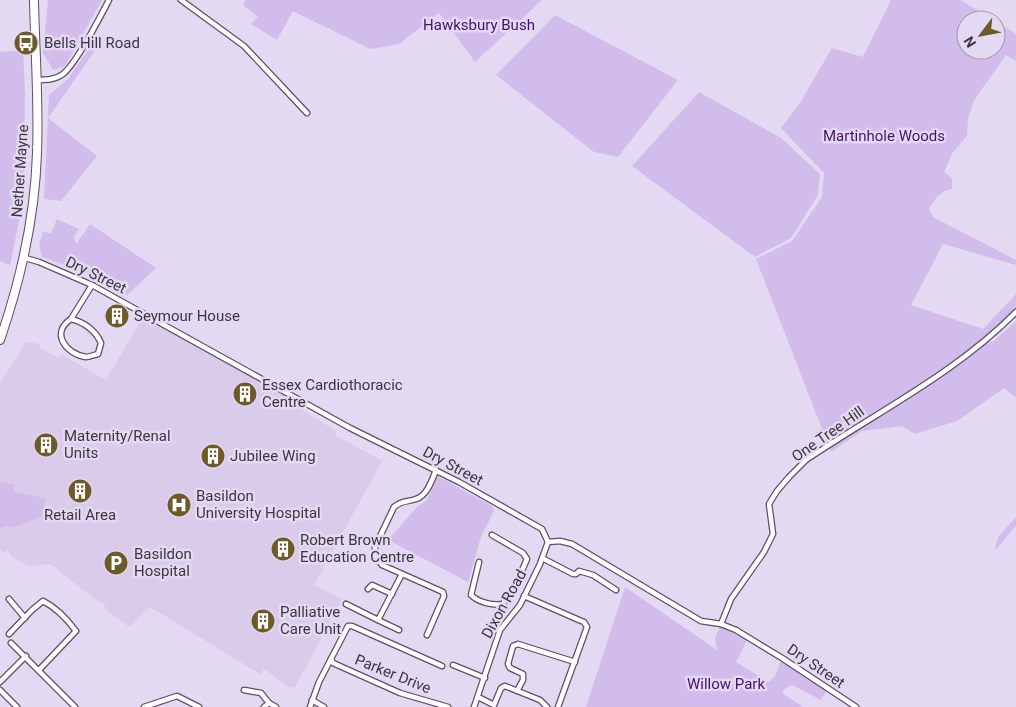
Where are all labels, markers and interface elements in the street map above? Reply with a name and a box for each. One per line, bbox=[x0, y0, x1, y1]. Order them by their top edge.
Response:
north arrow bbox=[956, 10, 1006, 60]
park label: Hawksbury Bush bbox=[423, 16, 535, 34]
bus stop icon: Bells Hill Road bbox=[13, 30, 39, 56]
text: N bbox=[961, 33, 979, 50]
place label: Bells Hill Road bbox=[44, 34, 140, 52]
street label: Nether Mayne bbox=[8, 124, 32, 218]
park label: Martinhole Woods bbox=[823, 127, 945, 145]
street label: Dry Street bbox=[63, 253, 129, 297]
building icon: Seymour House bbox=[104, 303, 130, 329]
place label: Seymour House bbox=[134, 307, 240, 325]
place label: Essex Cardiothoracic Centre bbox=[262, 376, 403, 411]
building icon: Essex Cardiothoracic Centre bbox=[232, 381, 258, 407]
street label: One Tree Hill bbox=[788, 402, 868, 466]
place label: Maternity/Renal Units bbox=[64, 427, 171, 462]
building icon: Maternity/Renal Units bbox=[33, 432, 59, 458]
building icon: Jubilee Wing bbox=[200, 443, 226, 469]
street label: Dry Street bbox=[420, 443, 486, 489]
place label: Jubilee Wing bbox=[230, 447, 316, 465]
building icon: Retail Area bbox=[67, 478, 93, 504]
place label: Basildon University Hospital bbox=[196, 487, 321, 522]
hospital icon: Basildon University Hospital bbox=[166, 492, 192, 518]
place label: Retail Area bbox=[44, 506, 116, 524]
place label: Robert Brown Education Centre bbox=[300, 531, 414, 566]
building icon: Robert Brown Education Centre bbox=[270, 536, 296, 562]
place label: Basildon Hospital bbox=[134, 545, 192, 580]
parking icon: Basildon Hospital bbox=[103, 550, 129, 576]
street label: Dixon Road bbox=[478, 567, 530, 641]
place label: Palliative Care Unit bbox=[280, 603, 341, 638]
building icon: Palliative Care Unit bbox=[250, 608, 276, 634]
street label: Dry Street bbox=[784, 640, 848, 692]
street label: Parker Drive bbox=[352, 651, 434, 697]
park label: Willow Park bbox=[687, 675, 765, 693]

